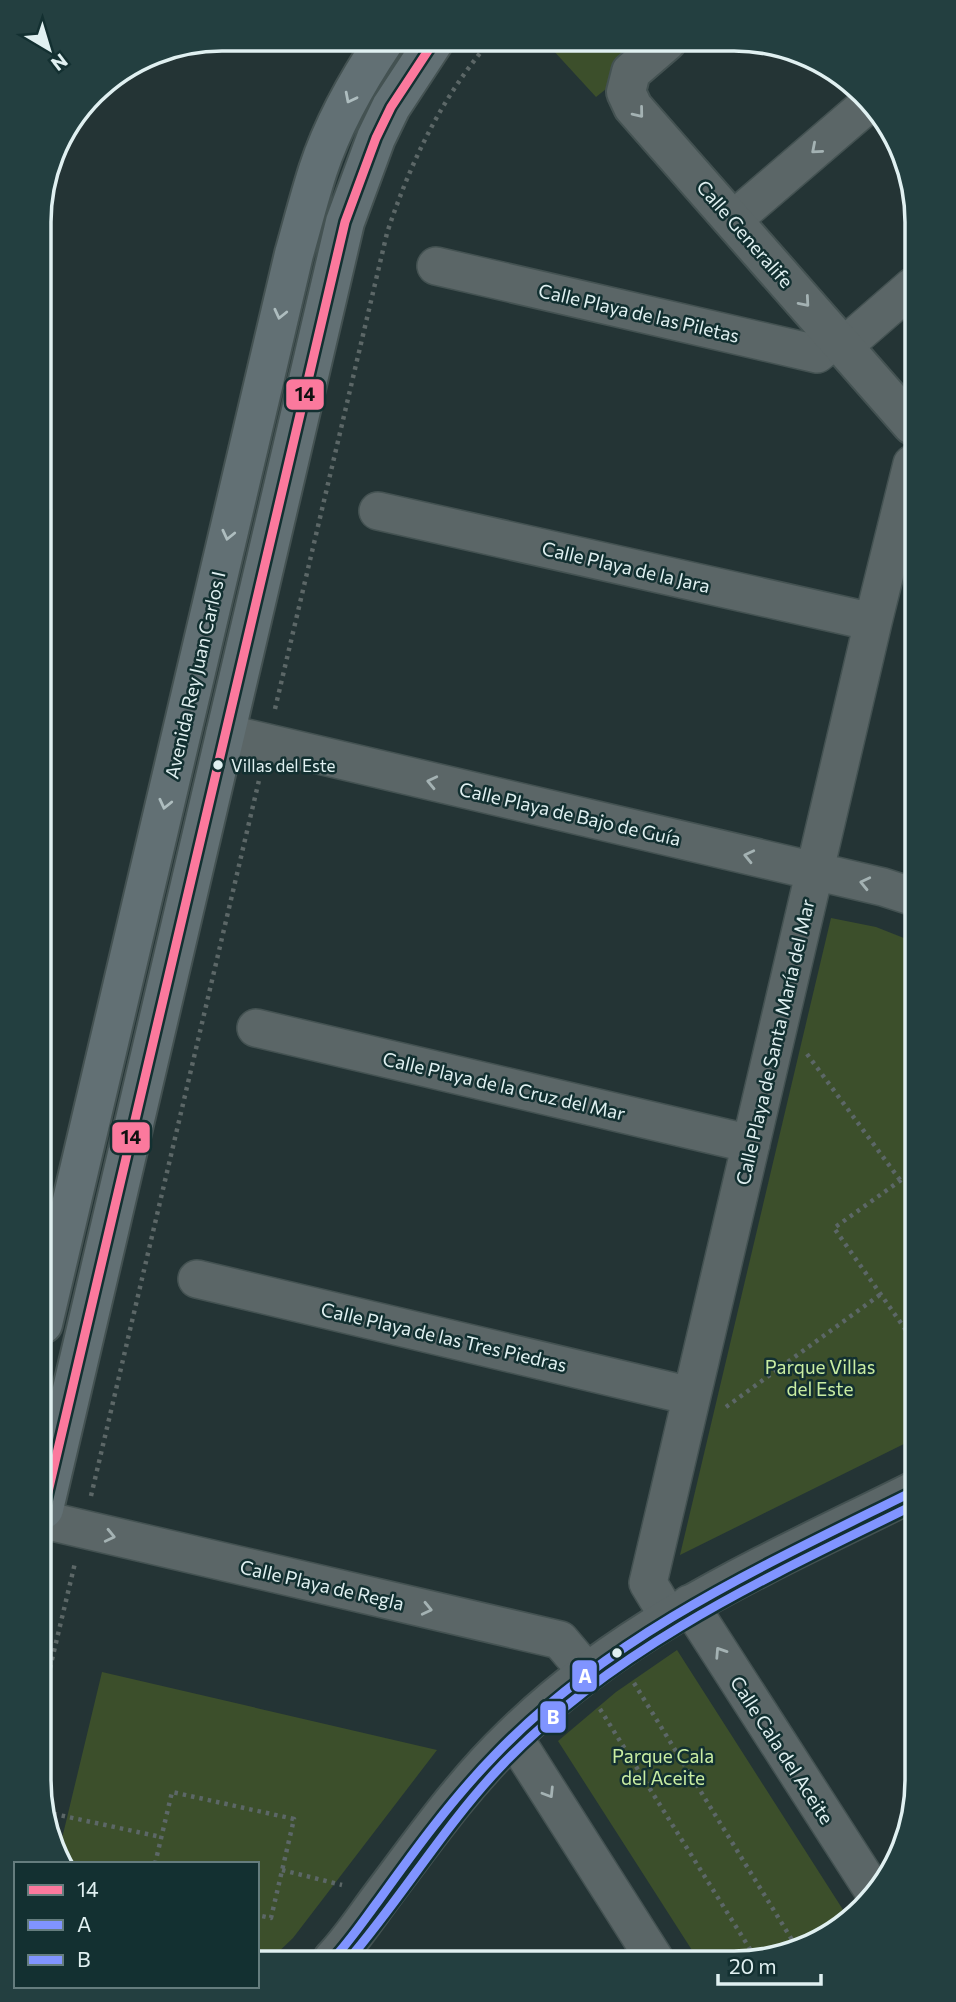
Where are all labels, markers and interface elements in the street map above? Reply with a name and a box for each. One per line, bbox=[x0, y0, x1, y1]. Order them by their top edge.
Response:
north arrow bbox=[14, 14, 84, 84]
text: N bbox=[47, 49, 72, 76]
one-way arrow bbox=[344, 91, 358, 103]
one-way arrow bbox=[631, 105, 644, 117]
one-way arrow bbox=[811, 141, 824, 153]
street label: Calle Generalife bbox=[692, 175, 798, 292]
street label: Calle Playa de las Piletas bbox=[536, 278, 742, 347]
one-way arrow bbox=[797, 294, 810, 307]
one-way arrow bbox=[274, 308, 288, 320]
line badge: 14 bbox=[285, 378, 325, 411]
text: 14 bbox=[295, 382, 315, 405]
one-way arrow bbox=[222, 529, 236, 541]
street label: Calle Playa de la Jara bbox=[540, 536, 712, 597]
street label: Avenida Rey Juan Carlos I bbox=[159, 569, 230, 781]
place label: Villas del Este bbox=[231, 755, 335, 776]
marker: Villas del Este bbox=[211, 758, 225, 772]
one-way arrow bbox=[426, 776, 438, 790]
street label: Calle Playa de Bajo de Guía bbox=[457, 777, 683, 850]
one-way arrow bbox=[159, 798, 173, 810]
one-way arrow bbox=[743, 850, 755, 865]
one-way arrow bbox=[859, 877, 871, 892]
street label: Calle Playa de Santa María del Mar bbox=[730, 896, 819, 1187]
street label: Calle Playa de la Cruz del Mar bbox=[381, 1046, 628, 1125]
line badge: 14 bbox=[111, 1121, 151, 1154]
text: 14 bbox=[121, 1125, 141, 1148]
street label: Calle Playa de las Tres Piedras bbox=[319, 1297, 569, 1376]
park label: Parque Villas del Este bbox=[765, 1355, 875, 1400]
one-way arrow bbox=[104, 1527, 116, 1542]
street label: Calle Playa de Regla bbox=[238, 1554, 406, 1615]
one-way arrow bbox=[421, 1601, 433, 1615]
unlabelled marker bbox=[610, 1646, 624, 1660]
one-way arrow bbox=[715, 1647, 728, 1660]
line badge: A bbox=[571, 1659, 598, 1693]
text: A bbox=[578, 1664, 592, 1687]
street label: Calle Cala del Aceite bbox=[726, 1671, 839, 1828]
line badge: B bbox=[539, 1700, 567, 1734]
text: B bbox=[547, 1705, 559, 1728]
park label: Parque Cala del Aceite bbox=[612, 1744, 714, 1789]
one-way arrow bbox=[541, 1786, 554, 1799]
legend bbox=[14, 1862, 259, 1988]
text: 14 bbox=[77, 1876, 99, 1901]
text: A bbox=[77, 1911, 92, 1936]
scale bar bbox=[718, 1942, 821, 1986]
text: B bbox=[77, 1946, 91, 1971]
text: 20 m bbox=[729, 1953, 777, 1978]

